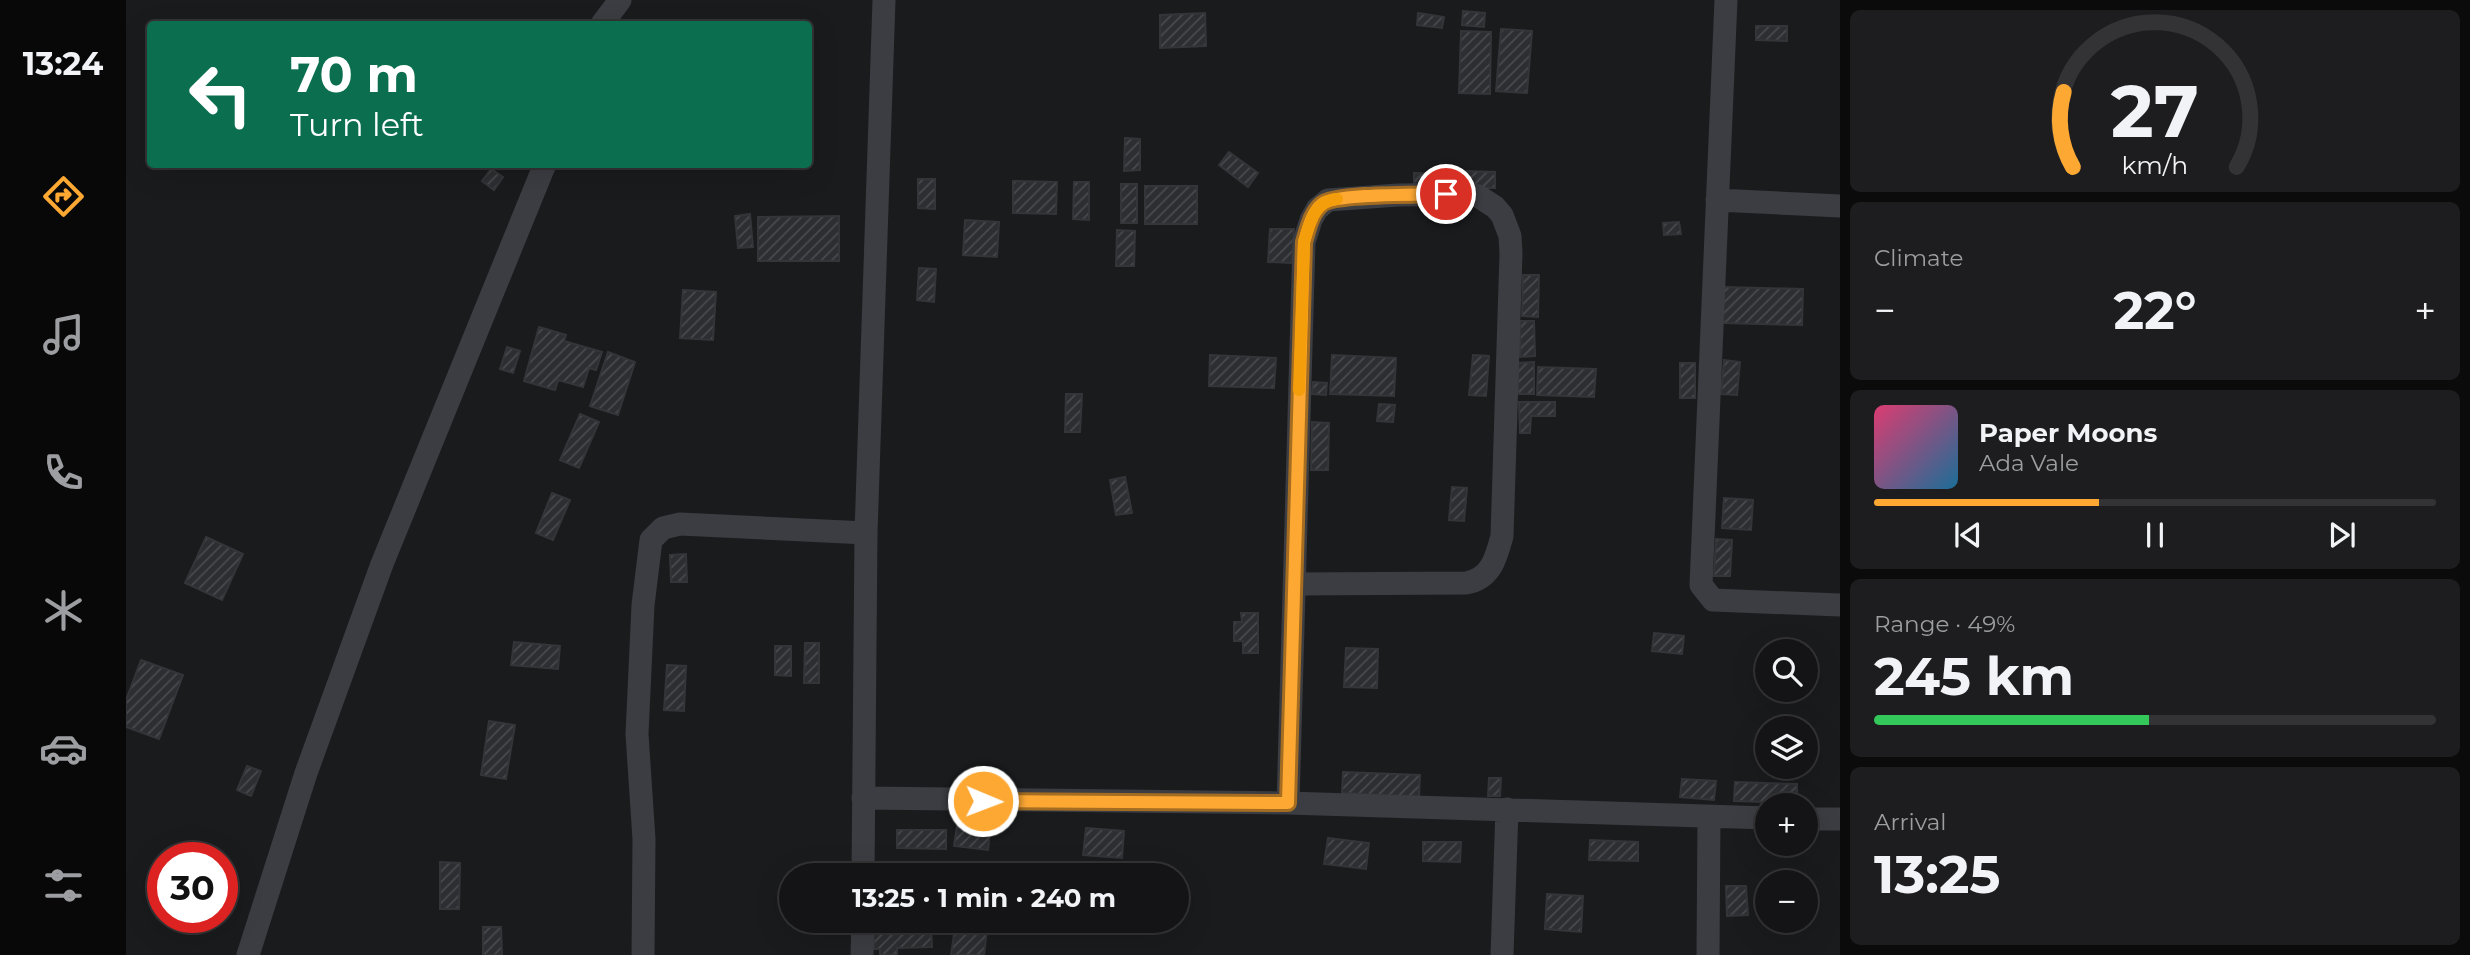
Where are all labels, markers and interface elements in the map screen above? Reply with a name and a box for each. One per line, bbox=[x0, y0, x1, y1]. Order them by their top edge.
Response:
text: 13:24 bbox=[23, 44, 103, 83]
text: 70 m bbox=[290, 45, 418, 104]
icon: left bbox=[175, 49, 266, 140]
text: 27 bbox=[2111, 67, 2199, 155]
text: Turn left bbox=[290, 105, 424, 144]
text: km/h bbox=[2122, 150, 2188, 180]
pin bbox=[1416, 164, 1476, 224]
icon: directions bbox=[39, 172, 88, 221]
icon: arrive bbox=[1427, 175, 1465, 213]
text: Climate bbox=[1874, 244, 1963, 272]
text: 22° bbox=[2113, 279, 2197, 342]
text: − bbox=[1874, 287, 1896, 334]
text: + bbox=[2414, 287, 2436, 334]
icon: music bbox=[39, 310, 88, 359]
text: Paper Moons bbox=[1979, 417, 2157, 449]
icon: phone bbox=[39, 448, 88, 497]
text: Ada Vale bbox=[1979, 449, 2079, 477]
icon: previous bbox=[1949, 516, 1987, 554]
icon: pause bbox=[2136, 516, 2174, 554]
icon: next bbox=[2323, 516, 2361, 554]
icon: climate bbox=[39, 586, 88, 635]
text: Range · 49% bbox=[1874, 610, 2015, 638]
map controls bbox=[1755, 639, 1818, 933]
button: search bbox=[1755, 639, 1818, 702]
text: 245 km bbox=[1874, 645, 2074, 708]
button: layers bbox=[1755, 716, 1818, 779]
icon: car bbox=[39, 724, 88, 773]
position arrow bbox=[946, 764, 1020, 838]
button: + bbox=[1755, 793, 1818, 856]
text: Arrival bbox=[1874, 808, 1947, 836]
speed limit sign: 30 bbox=[147, 842, 238, 933]
text: 13:25 bbox=[1874, 843, 2000, 906]
icon: filters bbox=[39, 861, 88, 910]
button: − bbox=[1755, 870, 1818, 933]
text: 13:25 · 1 min · 240 m bbox=[852, 882, 1116, 914]

